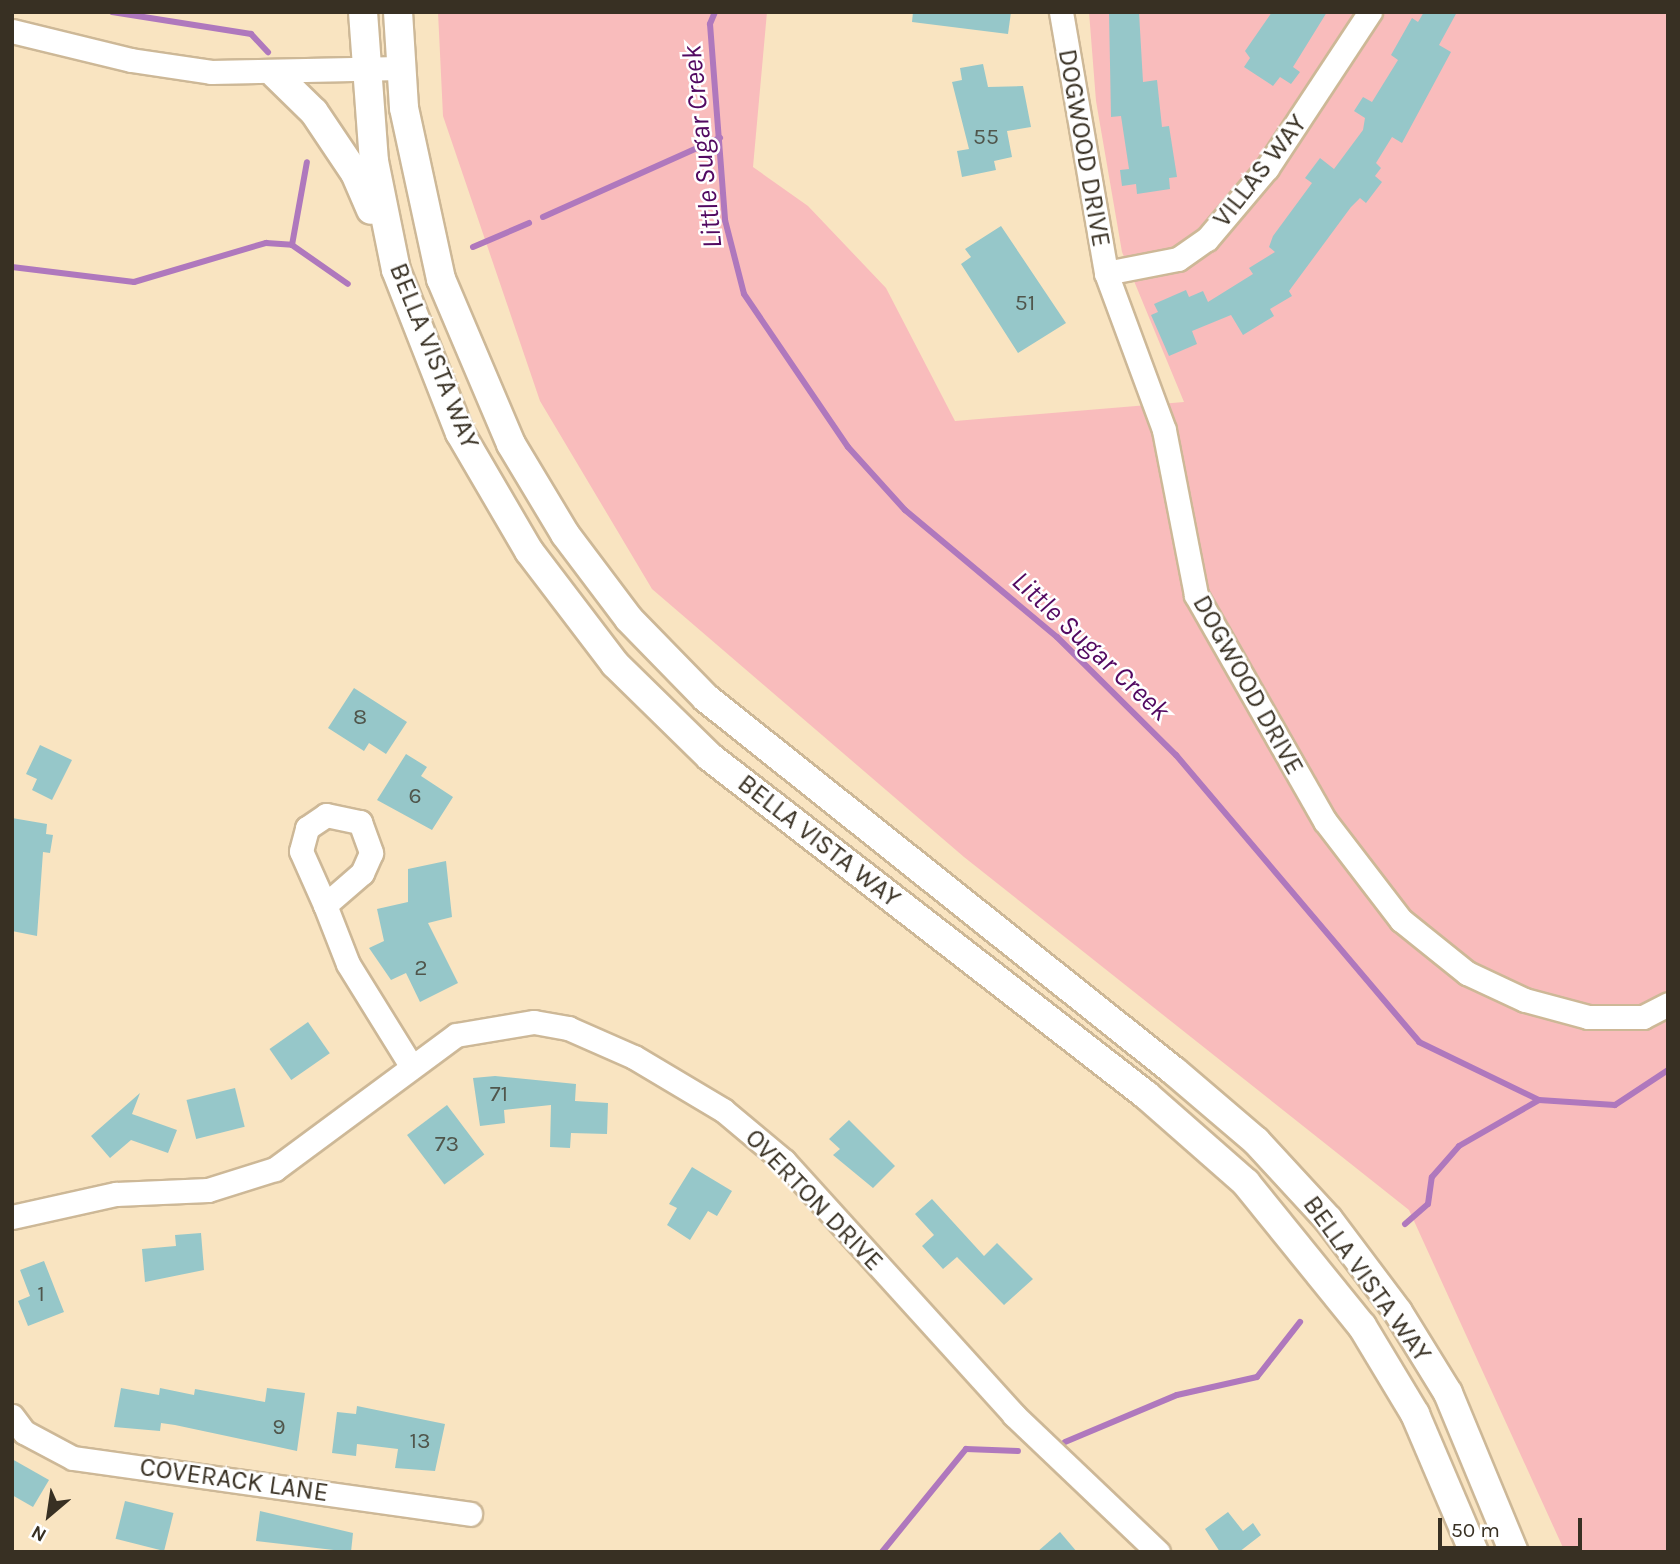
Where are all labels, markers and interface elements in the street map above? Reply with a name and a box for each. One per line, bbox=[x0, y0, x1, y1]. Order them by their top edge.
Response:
water label: Little Sugar Creek bbox=[675, 44, 729, 250]
street label: DOGWOOD DRIVE bbox=[1051, 47, 1117, 249]
street label: VILLAS WAY bbox=[1206, 109, 1314, 233]
house number: 55 bbox=[973, 123, 999, 151]
street label: BELLA VISTA WAY bbox=[382, 258, 486, 454]
house number: 51 bbox=[1015, 289, 1035, 317]
water label: Little Sugar Creek bbox=[1005, 564, 1177, 728]
street label: DOGWOOD DRIVE bbox=[1186, 590, 1310, 780]
house number: 8 bbox=[353, 703, 367, 731]
street label: BELLA VISTA WAY bbox=[731, 768, 907, 914]
house number: 6 bbox=[408, 782, 422, 810]
house number: 2 bbox=[414, 954, 428, 982]
house number: 71 bbox=[490, 1080, 508, 1108]
street label: OVERTON DRIVE bbox=[738, 1123, 890, 1277]
house number: 73 bbox=[435, 1130, 459, 1158]
street label: BELLA VISTA WAY bbox=[1296, 1190, 1438, 1368]
house number: 1 bbox=[37, 1280, 45, 1308]
house number: 9 bbox=[272, 1413, 286, 1441]
house number: 13 bbox=[409, 1427, 431, 1455]
street label: COVERACK LANE bbox=[138, 1451, 330, 1509]
north arrow bbox=[14, 1480, 84, 1550]
scale bar bbox=[1442, 1504, 1586, 1548]
text: 50 m bbox=[1451, 1518, 1500, 1542]
text: N bbox=[28, 1520, 50, 1546]

